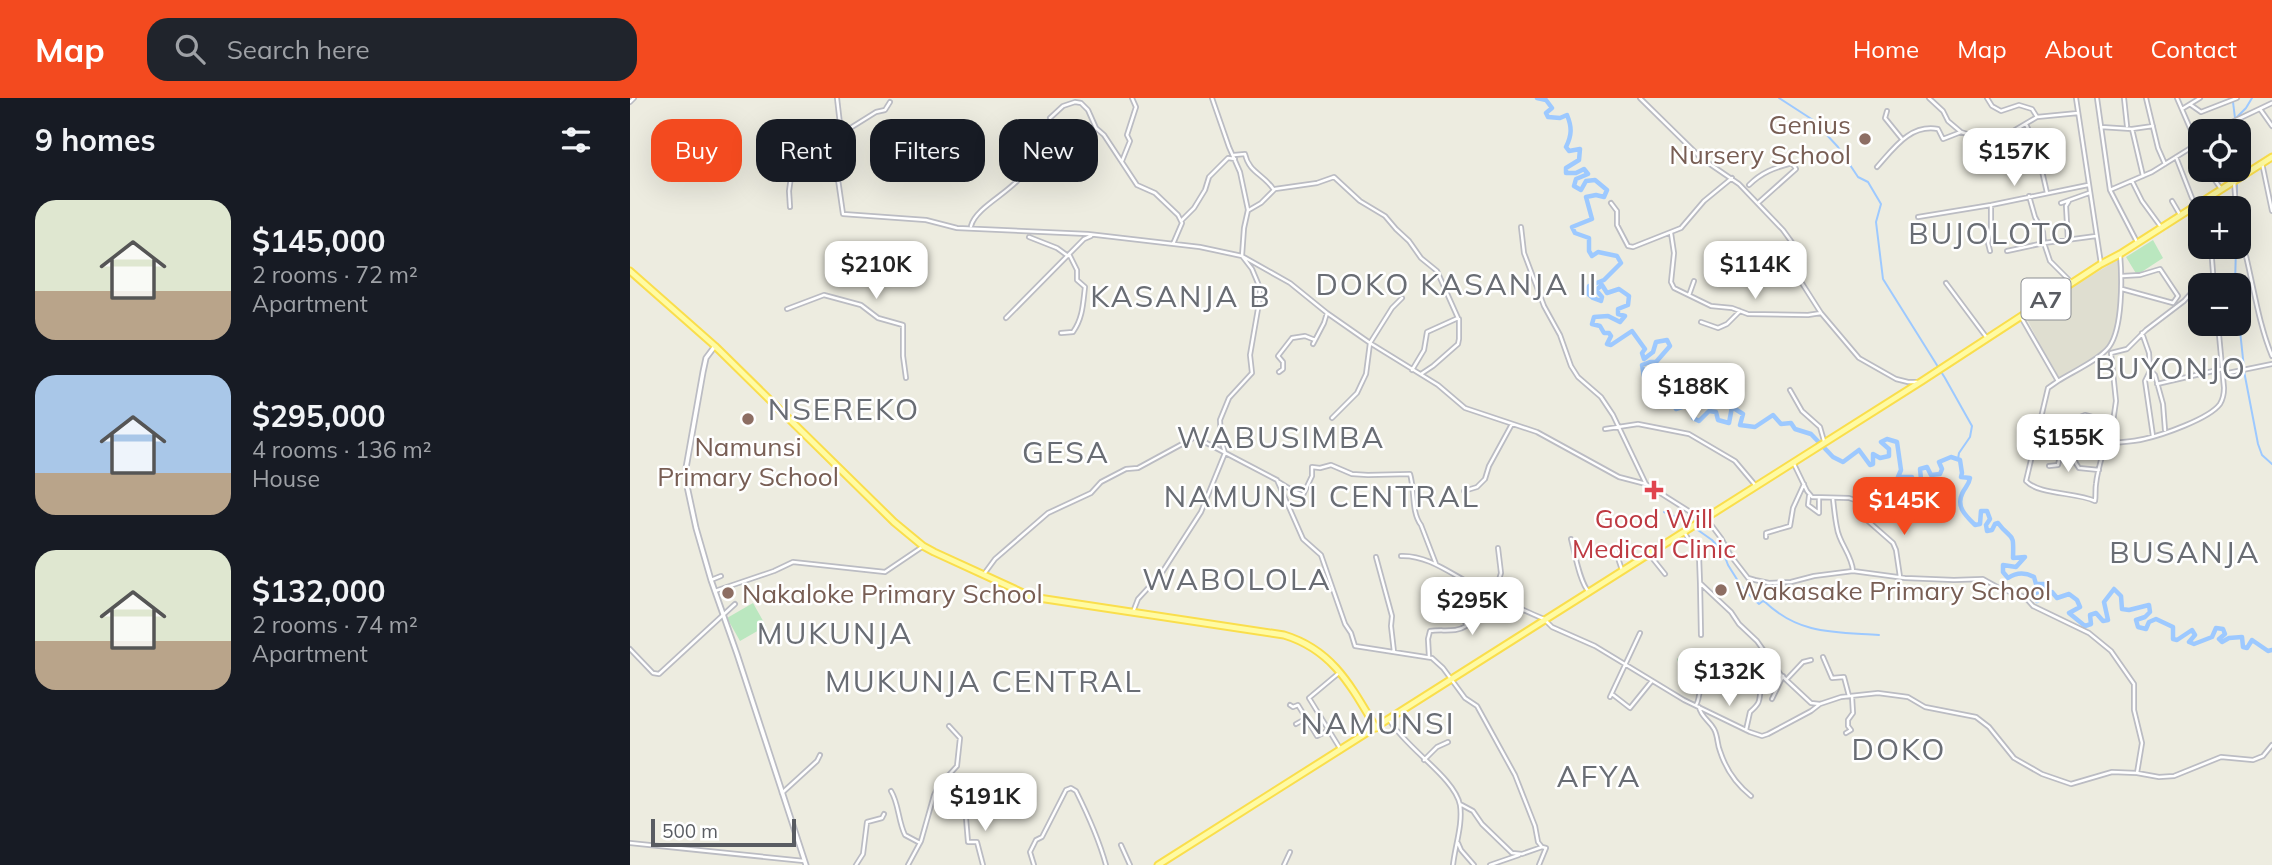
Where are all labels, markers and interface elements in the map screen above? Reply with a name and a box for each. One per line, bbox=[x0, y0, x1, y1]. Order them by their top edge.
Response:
search box bbox=[147, 18, 637, 81]
text: Map bbox=[35, 29, 105, 70]
icon: search bbox=[171, 30, 209, 68]
text: Search here bbox=[227, 33, 370, 66]
text: Home bbox=[1853, 34, 1919, 64]
text: Map bbox=[1957, 34, 2007, 64]
text: About bbox=[2045, 34, 2113, 64]
text: Contact bbox=[2151, 34, 2237, 64]
place label: Genius Nursery School bbox=[1669, 108, 1851, 171]
chip: Buy bbox=[651, 119, 742, 182]
chip: Rent bbox=[756, 119, 856, 182]
chip: Filters bbox=[870, 119, 985, 182]
chip: New bbox=[999, 119, 1098, 182]
map controls bbox=[2188, 119, 2251, 336]
button: locate bbox=[2188, 119, 2251, 182]
text: 9 homes bbox=[35, 121, 156, 159]
icon: filters bbox=[557, 121, 595, 159]
pin: $157K bbox=[1965, 129, 2063, 188]
marker: Genius Nursery School bbox=[1857, 131, 1873, 147]
text: $157K bbox=[1979, 136, 2049, 165]
button: + bbox=[2188, 196, 2251, 259]
district label: BUJOLOTO bbox=[1908, 214, 2076, 252]
text: $145,000 bbox=[252, 222, 385, 260]
icon: home bbox=[91, 228, 175, 312]
pin: $210K bbox=[827, 242, 925, 301]
pin: $114K bbox=[1706, 242, 1804, 301]
text: $210K bbox=[841, 249, 911, 278]
text: $114K bbox=[1720, 249, 1790, 278]
text: 2 rooms · 72 m² bbox=[252, 260, 418, 289]
district label: DOKO KASANJA II bbox=[1315, 265, 1599, 303]
button: − bbox=[2188, 273, 2251, 336]
district label: KASANJA B bbox=[1090, 277, 1272, 315]
road number: A7 bbox=[2022, 279, 2070, 320]
text: Apartment bbox=[252, 289, 368, 318]
district label: BUYONJO bbox=[2095, 349, 2247, 387]
pin: $188K bbox=[1644, 364, 1742, 423]
text: $188K bbox=[1658, 371, 1728, 400]
district label: NSEREKO bbox=[768, 390, 920, 428]
text: $295,000 bbox=[252, 397, 385, 435]
icon: home bbox=[91, 403, 175, 487]
marker: Namunsi Primary School bbox=[740, 411, 756, 427]
pin: $155K bbox=[2019, 414, 2117, 474]
district label: WABUSIMBA bbox=[1177, 418, 1385, 456]
text: $155K bbox=[2033, 422, 2103, 451]
place label: Namunsi Primary School bbox=[657, 430, 839, 493]
district label: GESA bbox=[1022, 433, 1110, 471]
text: 4 rooms · 136 m² bbox=[252, 435, 432, 464]
text: House bbox=[252, 464, 320, 493]
district label: NAMUNSI CENTRAL bbox=[1164, 477, 1480, 515]
pin: $145K bbox=[1855, 478, 1953, 537]
marker: Good Will Medical Clinic bbox=[1644, 480, 1664, 500]
text: $145K bbox=[1869, 485, 1939, 514]
place label: Good Will Medical Clinic bbox=[1572, 502, 1736, 565]
district label: BUSANJA bbox=[2109, 533, 2261, 571]
district label: WABOLOLA bbox=[1142, 560, 1332, 598]
text: $132,000 bbox=[252, 572, 385, 610]
place label: Wakasake Primary School bbox=[1735, 574, 2051, 607]
place label: Nakaloke Primary School bbox=[742, 577, 1043, 610]
icon: home bbox=[91, 578, 175, 662]
pin: $295K bbox=[1423, 578, 1521, 637]
marker: Wakasake Primary School bbox=[1713, 582, 1729, 598]
marker: Nakaloke Primary School bbox=[720, 585, 736, 601]
text: $295K bbox=[1437, 585, 1507, 614]
text: 2 rooms · 74 m² bbox=[252, 610, 418, 639]
district label: MUKUNJA bbox=[757, 614, 913, 652]
text: Apartment bbox=[252, 639, 368, 668]
pin: $132K bbox=[1680, 648, 1778, 708]
text: $132K bbox=[1694, 656, 1764, 685]
district label: MUKUNJA CENTRAL bbox=[825, 662, 1143, 700]
district label: NAMUNSI bbox=[1301, 704, 1455, 742]
district label: DOKO bbox=[1852, 730, 1946, 768]
district label: AFYA bbox=[1556, 757, 1642, 795]
pin: $191K bbox=[936, 774, 1034, 833]
text: $191K bbox=[950, 781, 1020, 810]
scale bar bbox=[651, 816, 796, 848]
text: 500 m bbox=[662, 819, 718, 843]

